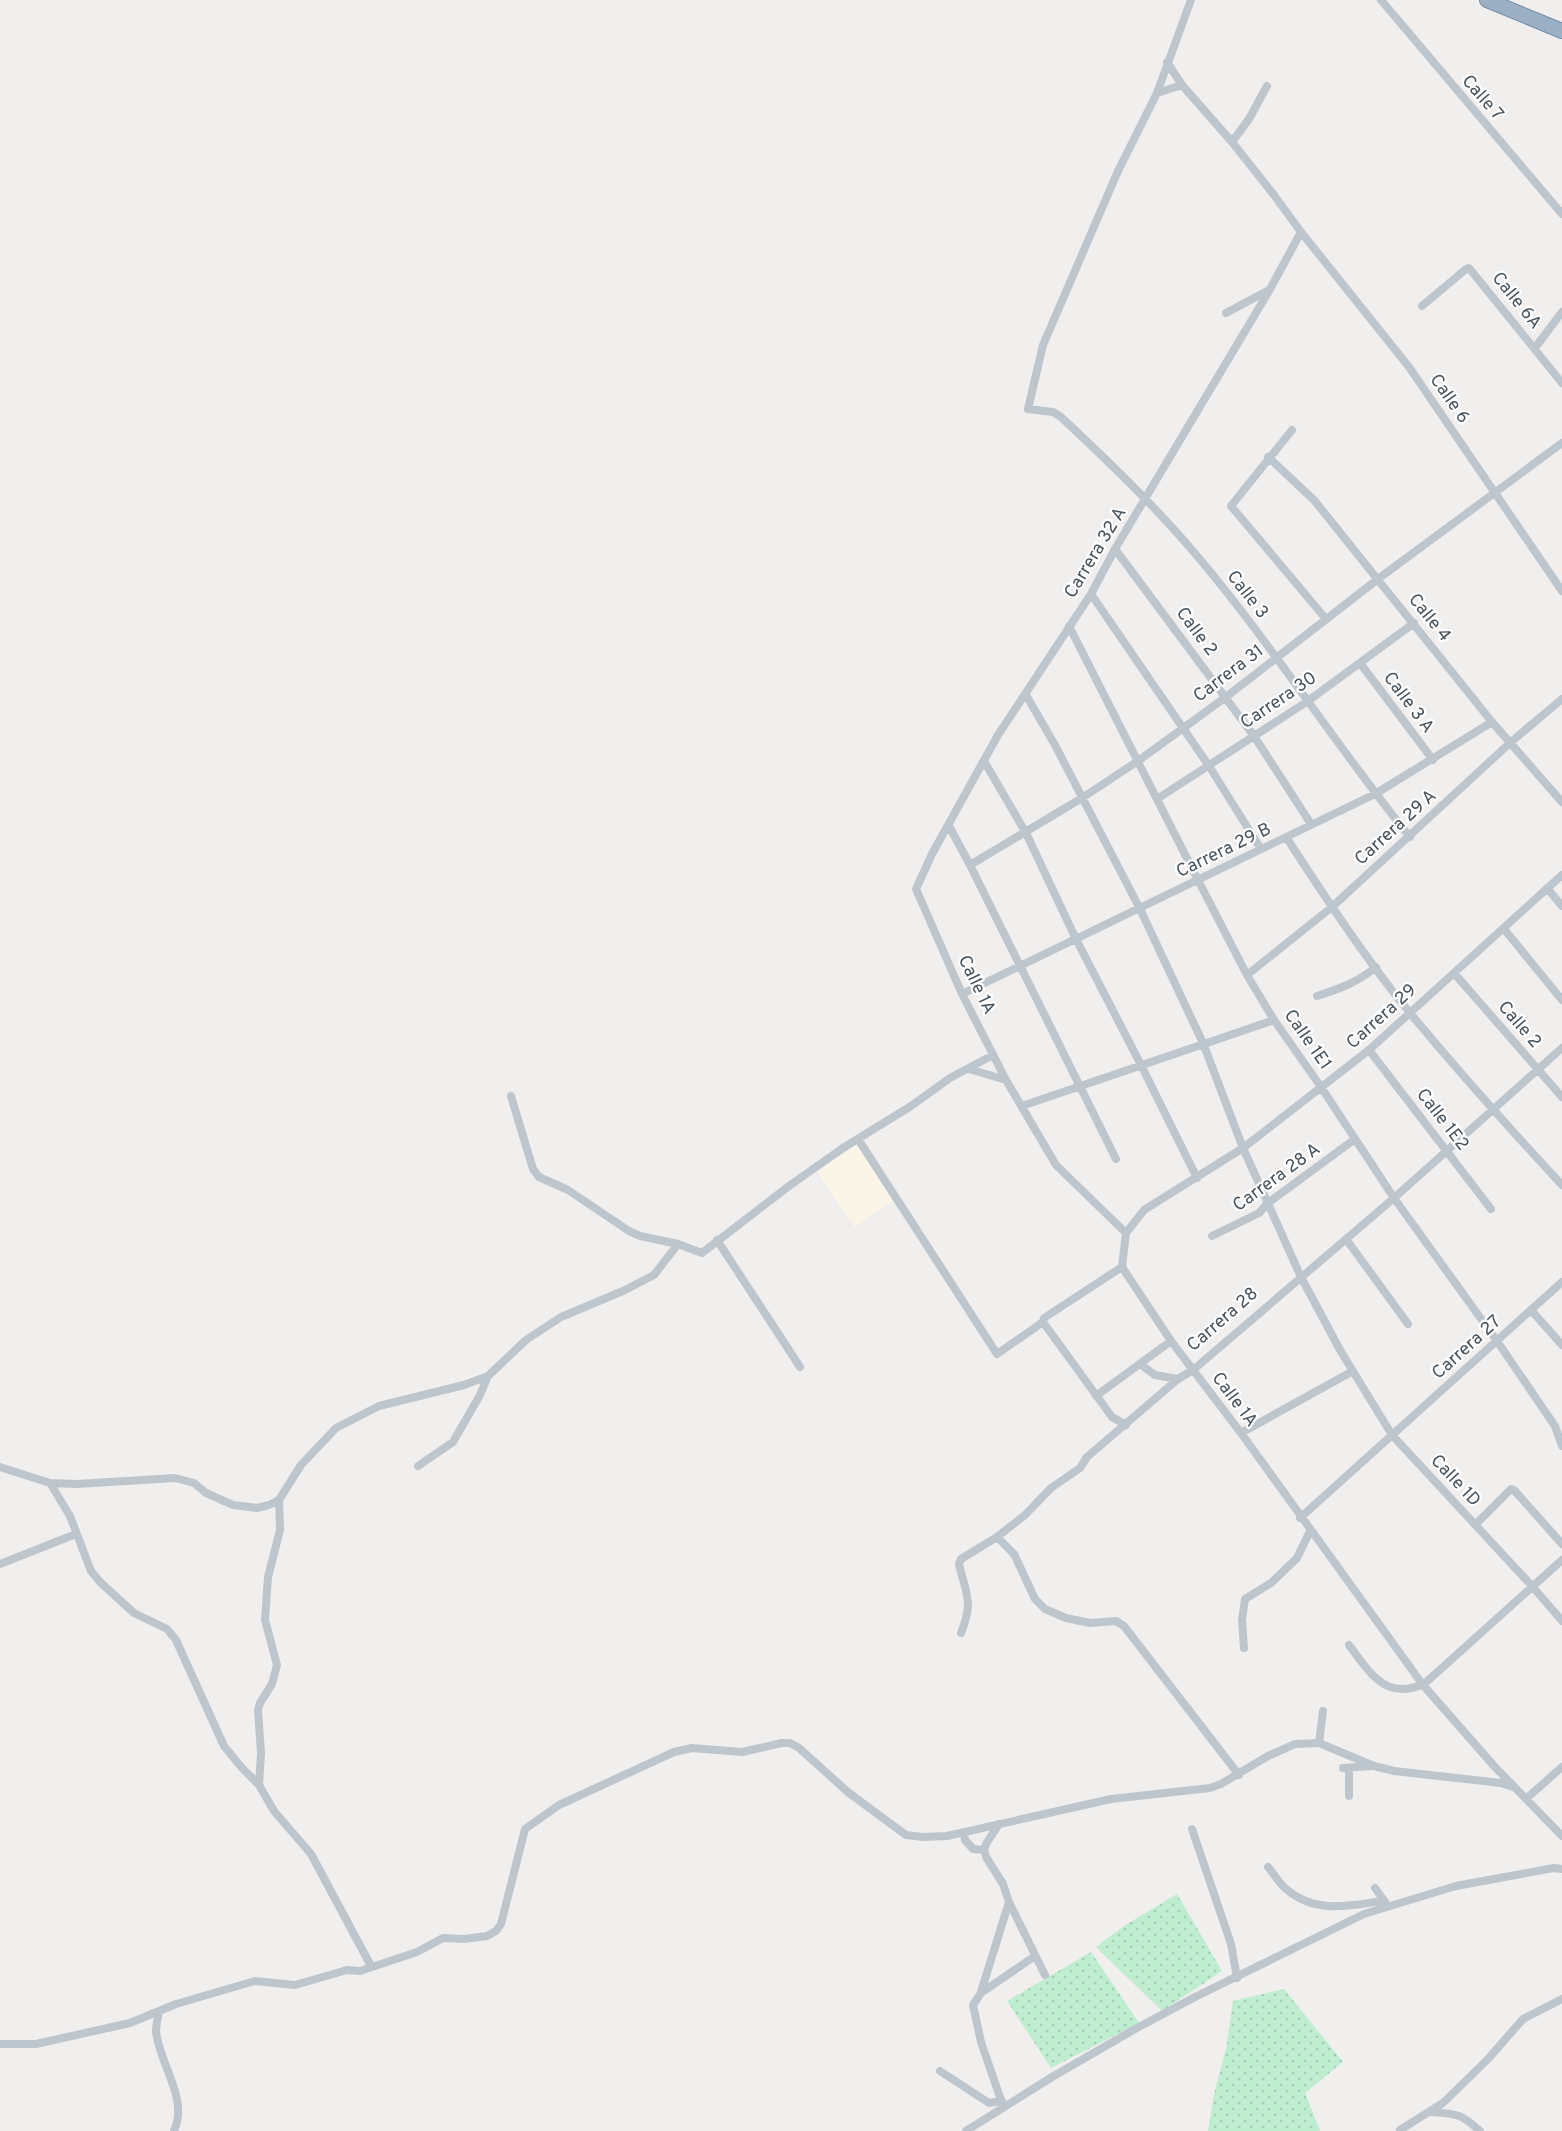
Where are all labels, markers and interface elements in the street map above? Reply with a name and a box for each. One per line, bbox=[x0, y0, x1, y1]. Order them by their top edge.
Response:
street label: Calle 7 bbox=[1456, 70, 1508, 126]
street label: Calle 6A bbox=[1486, 268, 1546, 334]
street label: Calle 6 bbox=[1424, 370, 1474, 428]
street label: Carrera 32 A bbox=[1060, 503, 1132, 603]
street label: Calle 3 bbox=[1221, 566, 1273, 624]
street label: Calle 4 bbox=[1403, 589, 1455, 647]
street label: Calle 2 bbox=[1170, 603, 1222, 661]
street label: Carrera 31 bbox=[1189, 640, 1269, 708]
street label: Carrera 30 bbox=[1236, 667, 1322, 735]
street label: Calle 3 A bbox=[1377, 668, 1439, 738]
street label: Carrera 29 A bbox=[1350, 785, 1442, 871]
street label: Carrera 29 B bbox=[1173, 818, 1275, 884]
street label: Calle 1A bbox=[952, 952, 1000, 1018]
street label: Carrera 29 bbox=[1342, 979, 1422, 1055]
street label: Calle 2 bbox=[1492, 997, 1546, 1053]
street label: Calle 1E1 bbox=[1278, 1005, 1336, 1075]
street label: Calle 1E2 bbox=[1410, 1084, 1474, 1156]
street label: Carrera 28 A bbox=[1229, 1138, 1325, 1218]
street label: Carrera 28 bbox=[1183, 1283, 1263, 1357]
street label: Carrera 27 bbox=[1428, 1311, 1506, 1385]
street label: Calle 1A bbox=[1206, 1368, 1262, 1432]
street label: Calle 1D bbox=[1425, 1450, 1485, 1512]

